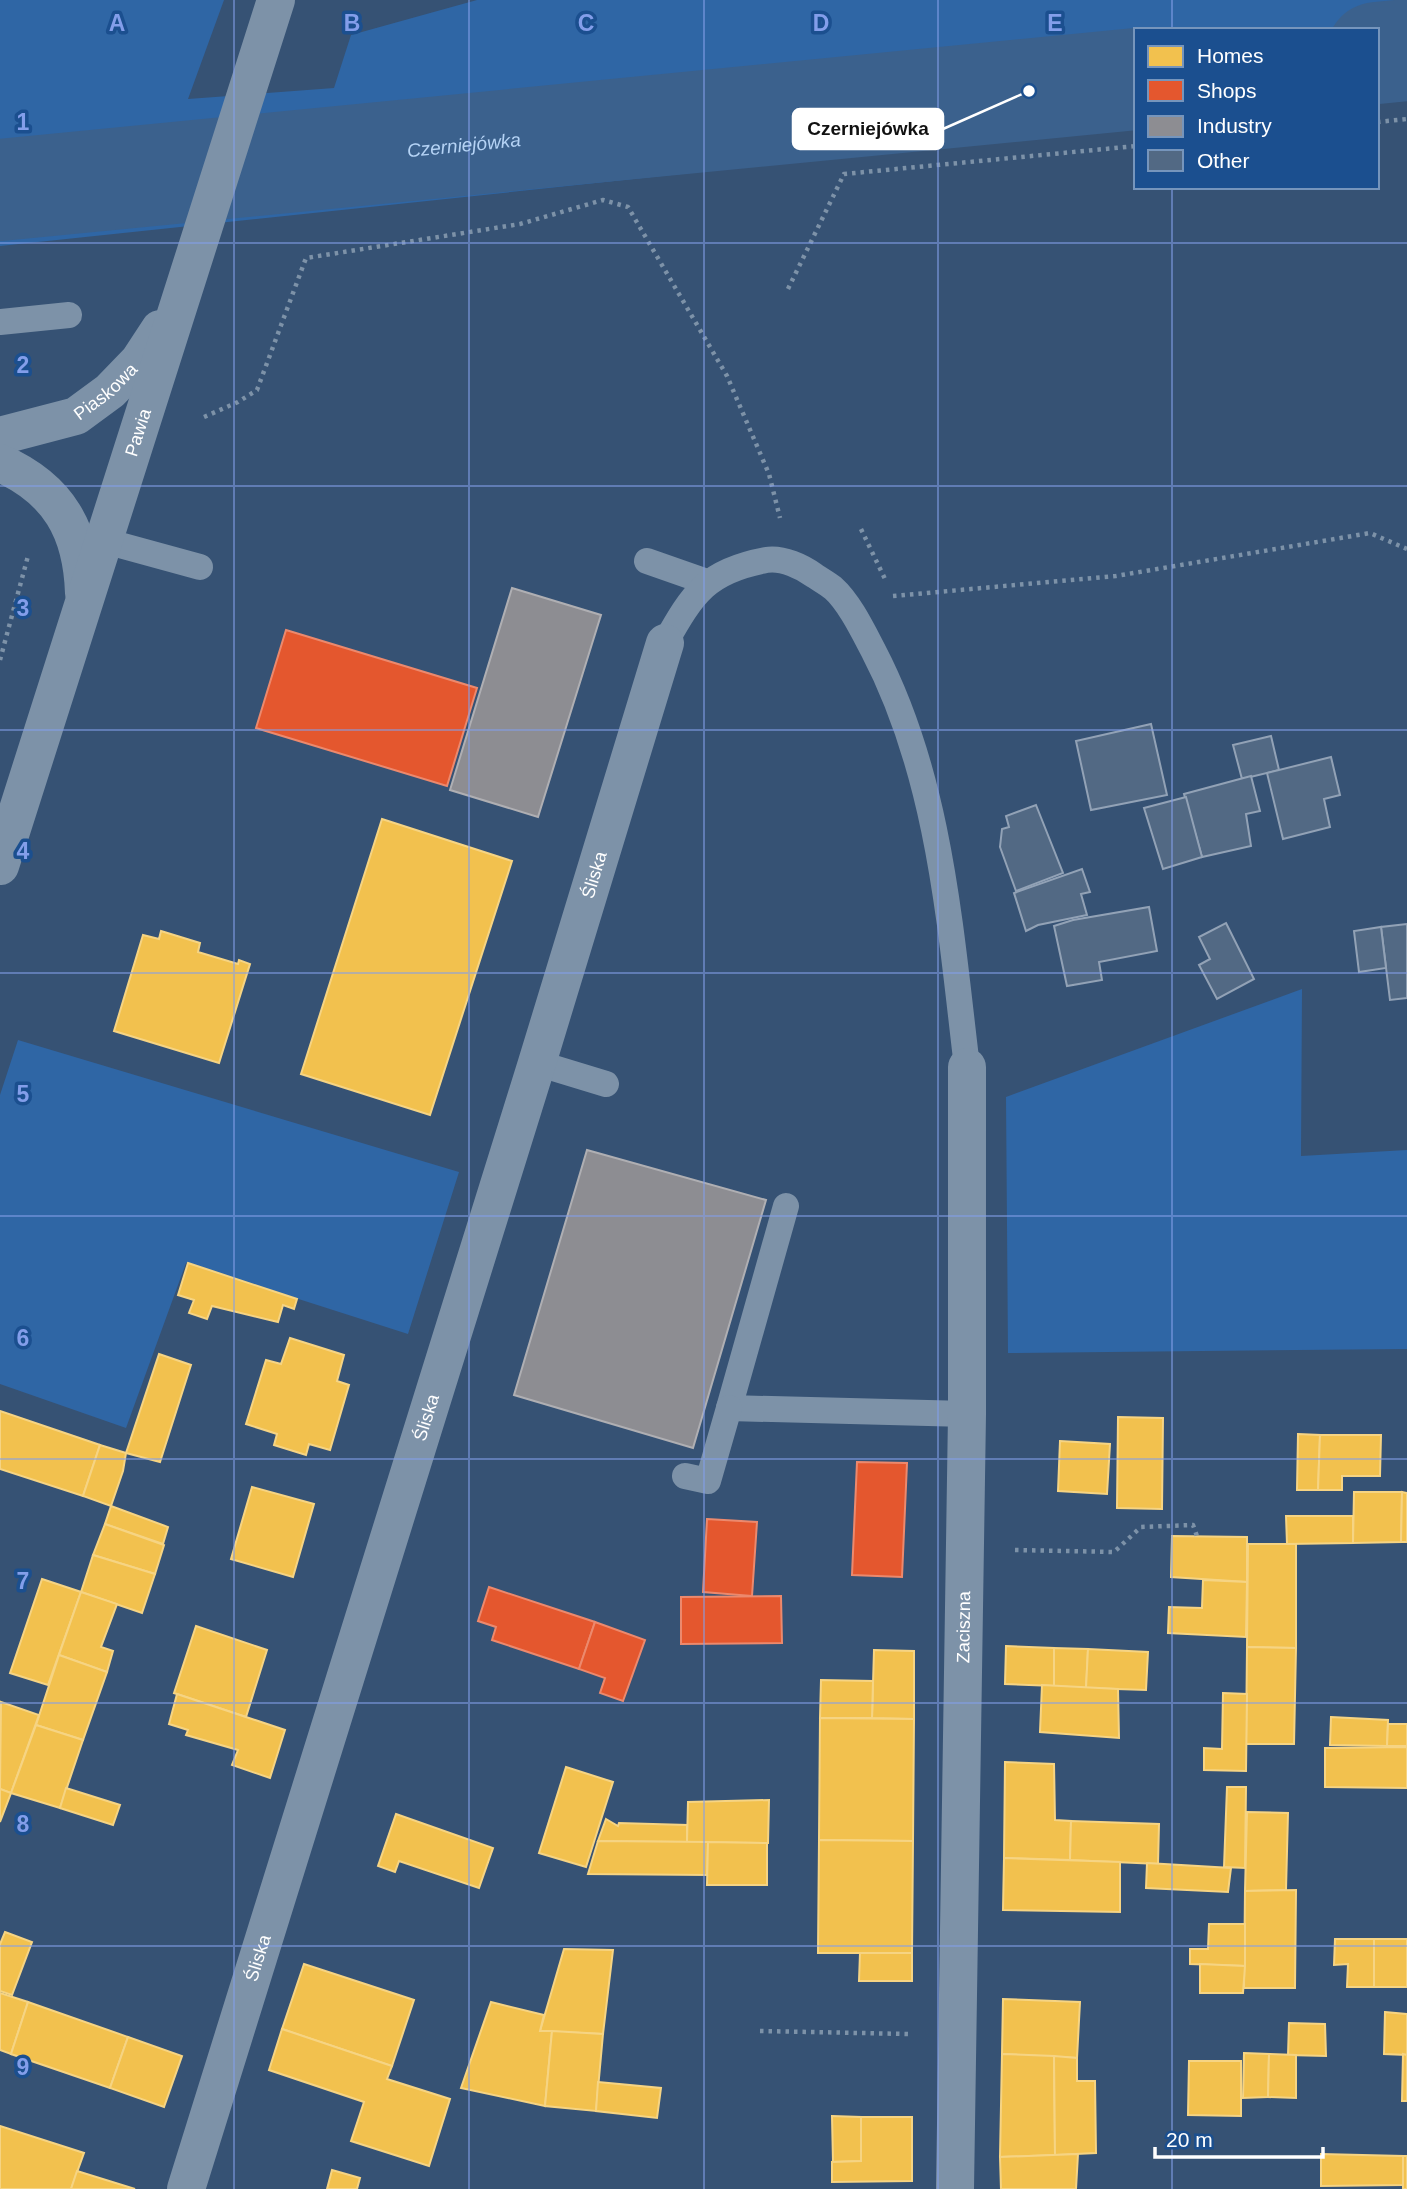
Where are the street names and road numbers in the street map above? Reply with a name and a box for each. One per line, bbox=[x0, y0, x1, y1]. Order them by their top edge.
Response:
street label: Piaskowa bbox=[70, 358, 142, 424]
street label: Pawia bbox=[121, 405, 155, 459]
street label: Śliska bbox=[577, 848, 611, 901]
street label: Śliska bbox=[409, 1391, 443, 1444]
street label: Zaciszna bbox=[953, 1590, 974, 1663]
street label: Śliska bbox=[240, 1931, 275, 1984]

